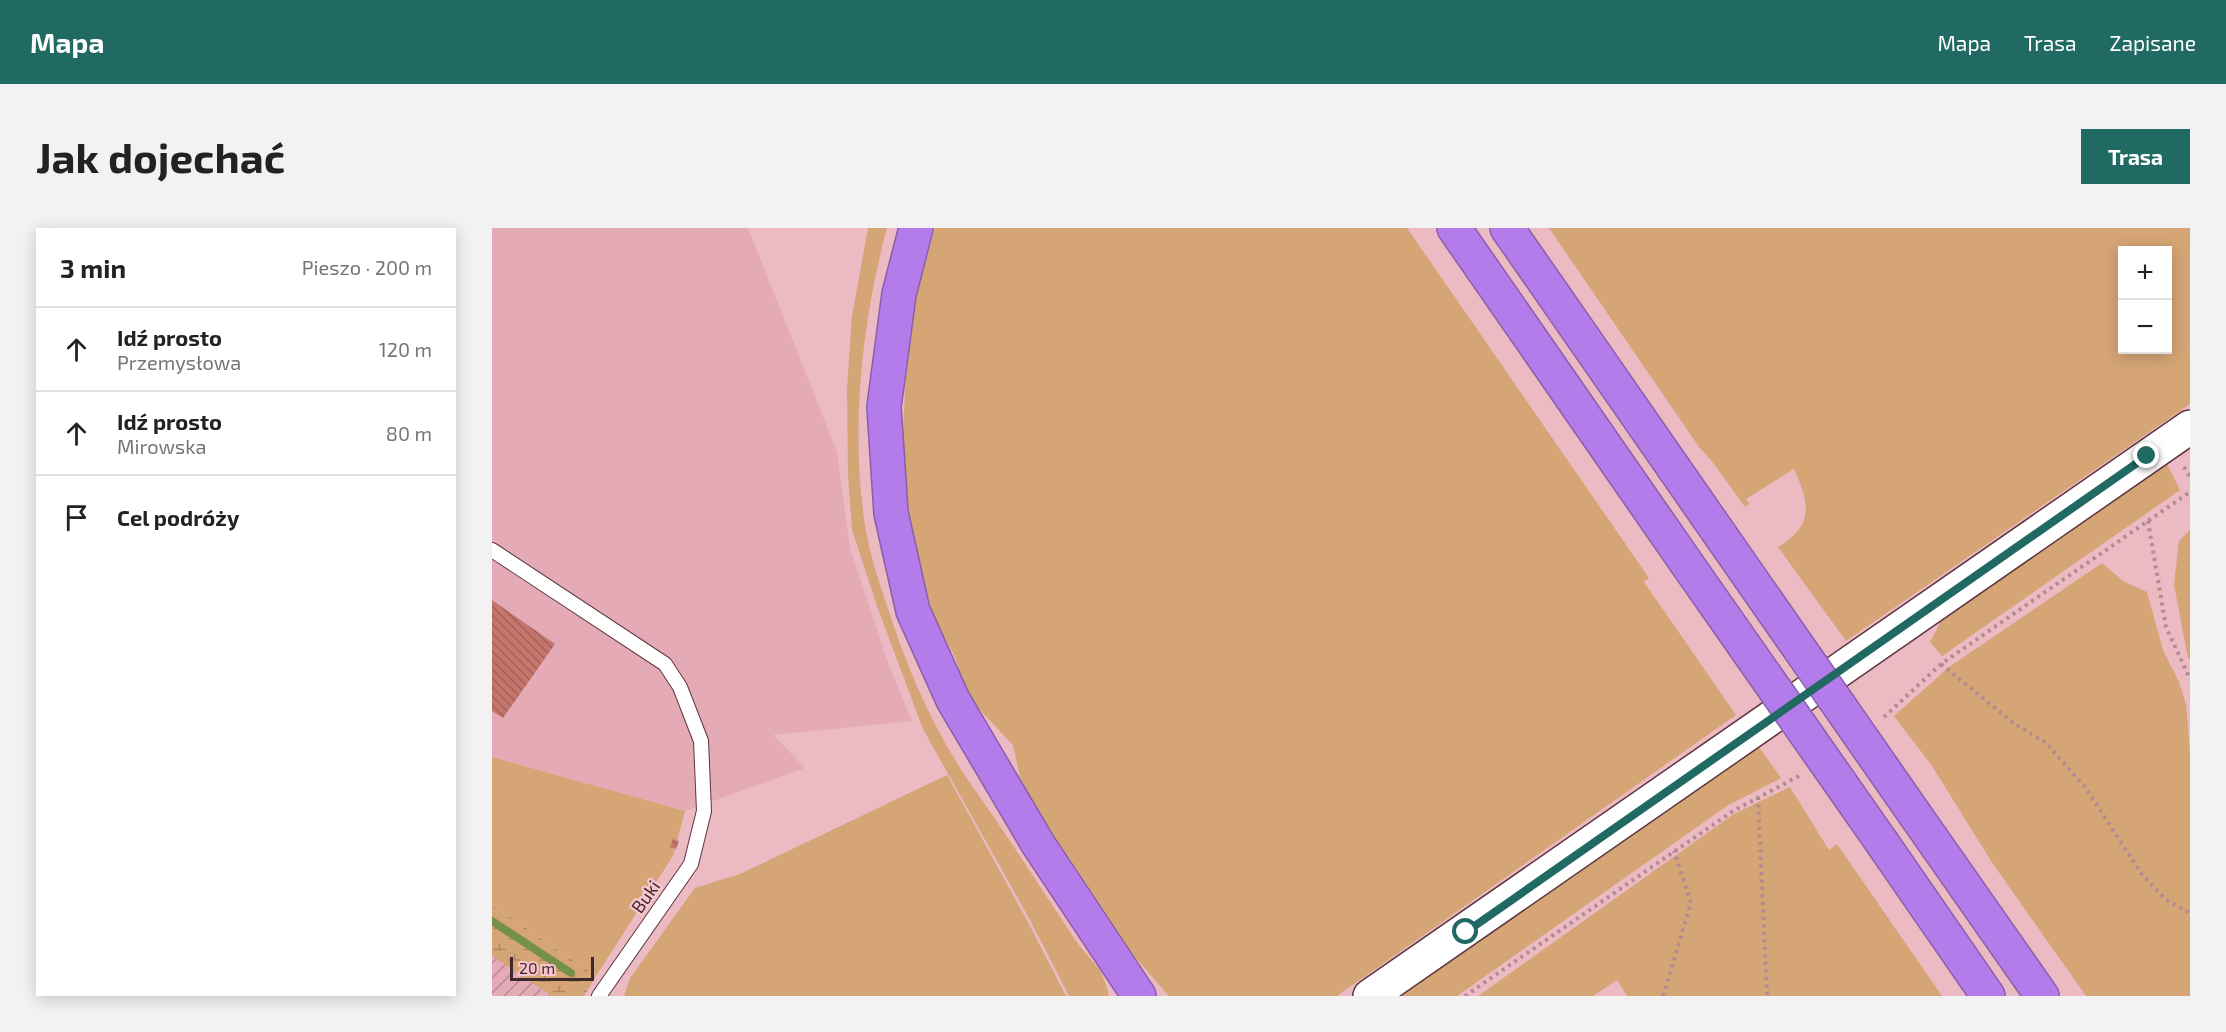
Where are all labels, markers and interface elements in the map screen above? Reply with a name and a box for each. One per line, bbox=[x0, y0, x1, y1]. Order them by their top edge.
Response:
text: Mapa bbox=[30, 25, 104, 59]
text: Mapa bbox=[1937, 30, 1991, 55]
text: Trasa bbox=[2024, 30, 2077, 55]
text: Zapisane bbox=[2110, 30, 2196, 55]
button: Trasa bbox=[2081, 129, 2190, 184]
text: Jak dojechać bbox=[36, 131, 285, 181]
map controls bbox=[2118, 246, 2172, 354]
button: + bbox=[2118, 246, 2172, 300]
text: 3 min bbox=[60, 252, 126, 283]
text: Pieszo · 200 m bbox=[302, 255, 432, 279]
button: − bbox=[2118, 300, 2172, 354]
text: Idź prosto bbox=[117, 324, 222, 350]
icon: ahead bbox=[60, 333, 93, 366]
text: 120 m bbox=[379, 337, 432, 361]
text: Przemysłowa bbox=[117, 350, 241, 374]
text: Idź prosto bbox=[117, 408, 222, 434]
icon: ahead bbox=[60, 417, 93, 450]
text: 80 m bbox=[386, 421, 432, 445]
text: Mirowska bbox=[117, 434, 206, 458]
route end bbox=[2133, 442, 2159, 468]
icon: arrive bbox=[60, 501, 93, 534]
text: Cel podróży bbox=[117, 504, 239, 530]
street label: Buki bbox=[626, 876, 664, 917]
route start bbox=[1452, 918, 1478, 944]
scale bar bbox=[510, 954, 594, 982]
text: 20 m bbox=[519, 958, 555, 977]

